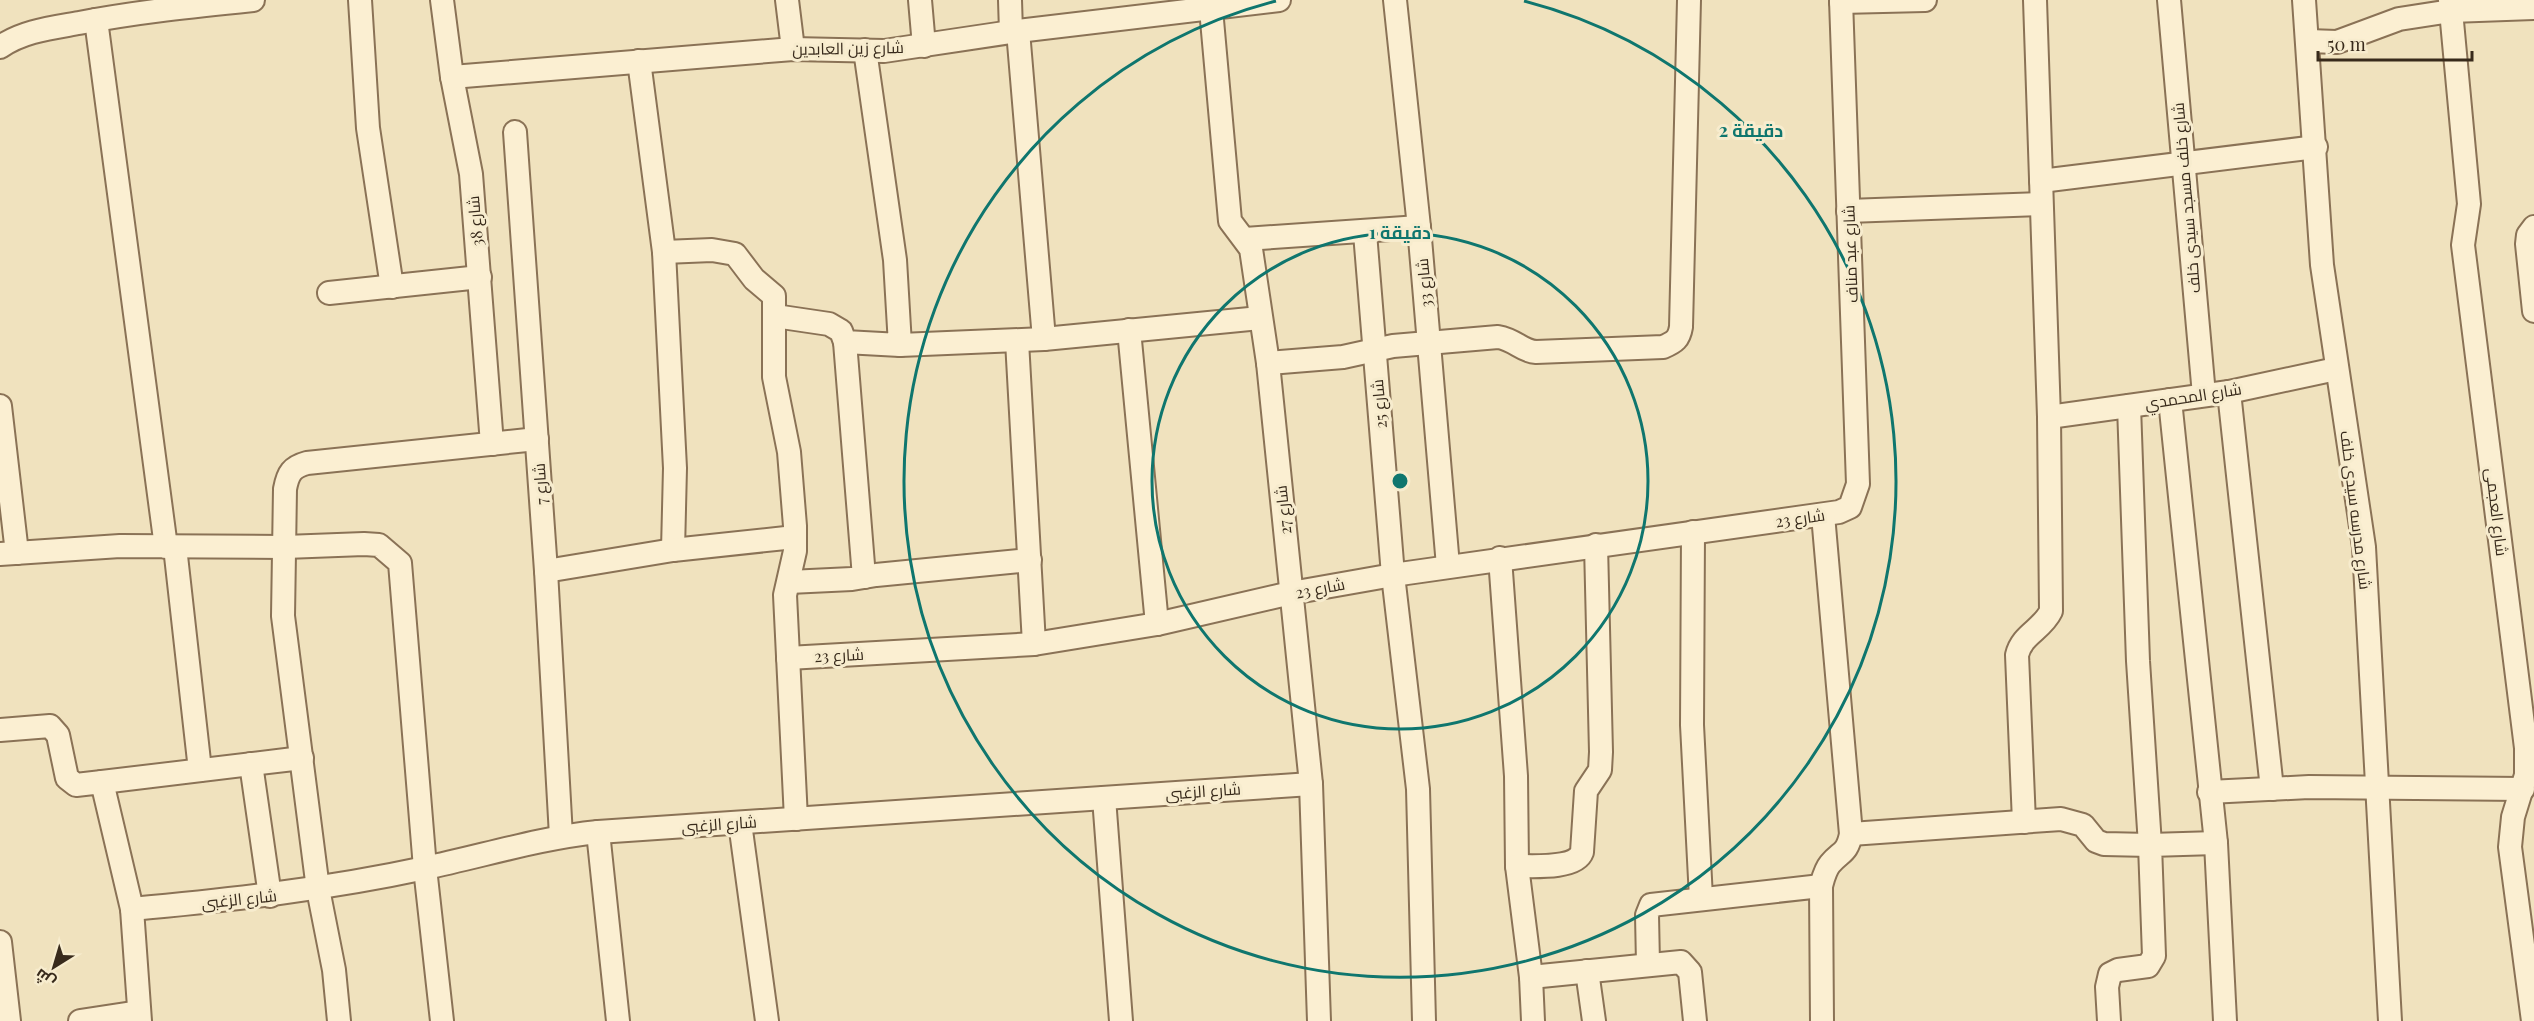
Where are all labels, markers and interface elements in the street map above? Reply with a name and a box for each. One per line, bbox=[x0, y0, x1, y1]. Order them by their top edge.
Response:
scale bar bbox=[2318, 24, 2472, 62]
text: 50 m bbox=[2327, 32, 2366, 56]
street label: شارع زين العابدين bbox=[792, 36, 904, 61]
street label: شارع خلف مسجد سيدى خلف bbox=[2167, 102, 2206, 294]
text: 2 دقيقة bbox=[1719, 118, 1783, 142]
street label: شارع 38 bbox=[462, 195, 489, 247]
street label: شارع عبد مناف bbox=[1837, 205, 1864, 303]
text: 1 دقيقة bbox=[1369, 220, 1431, 244]
street label: شارع 33 bbox=[1411, 257, 1438, 309]
street label: شارع المحمدي bbox=[2143, 377, 2244, 417]
street label: شارع 25 bbox=[1366, 378, 1393, 430]
street label: شارع مدرسه سيدى خلف bbox=[2334, 429, 2377, 591]
street label: شارع 7 bbox=[528, 462, 553, 505]
street label: شارع العجمى bbox=[2480, 467, 2513, 557]
centre of rings bbox=[1390, 471, 1410, 491]
street label: شارع 27 bbox=[1269, 484, 1298, 536]
street label: شارع 23 bbox=[1774, 504, 1826, 533]
street label: شارع 23 bbox=[1293, 572, 1347, 605]
street label: شارع 23 bbox=[814, 643, 865, 668]
street label: شارع الزغبى bbox=[1164, 777, 1242, 806]
street label: شارع الزغبى bbox=[680, 810, 758, 839]
street label: شارع الزغبى bbox=[200, 884, 278, 915]
north arrow bbox=[24, 937, 84, 997]
text: ش bbox=[30, 965, 59, 994]

